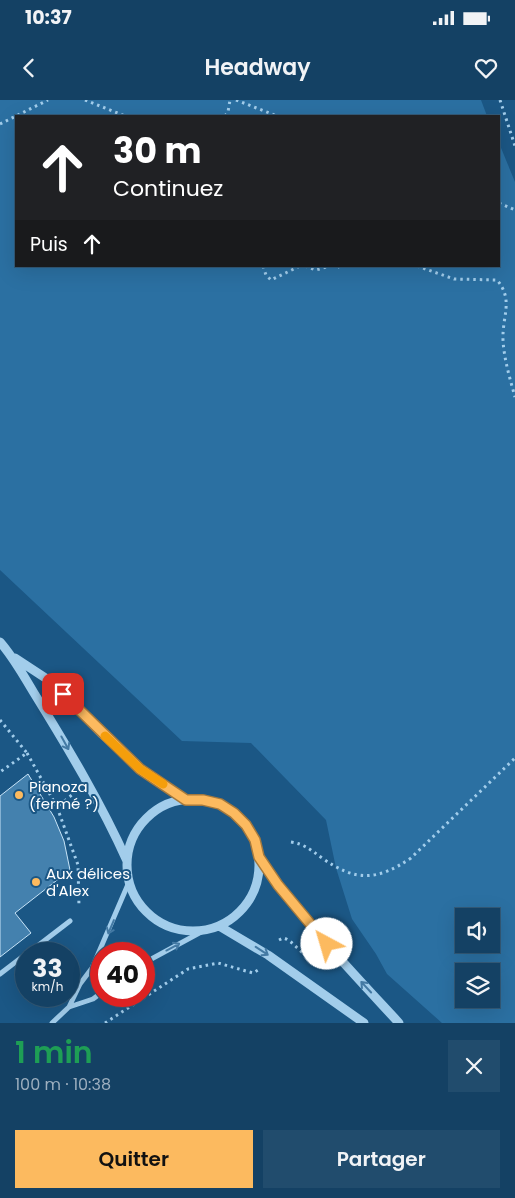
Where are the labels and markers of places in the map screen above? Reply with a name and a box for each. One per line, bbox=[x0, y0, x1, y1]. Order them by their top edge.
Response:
pin bbox=[42, 673, 84, 715]
place label: Pianoza (fermé ?) bbox=[29, 776, 99, 814]
marker: Pianoza (fermé ?) bbox=[13, 789, 25, 801]
place label: Aux délices d'Alex bbox=[46, 863, 130, 901]
marker: Aux délices d'Alex bbox=[30, 876, 42, 888]

